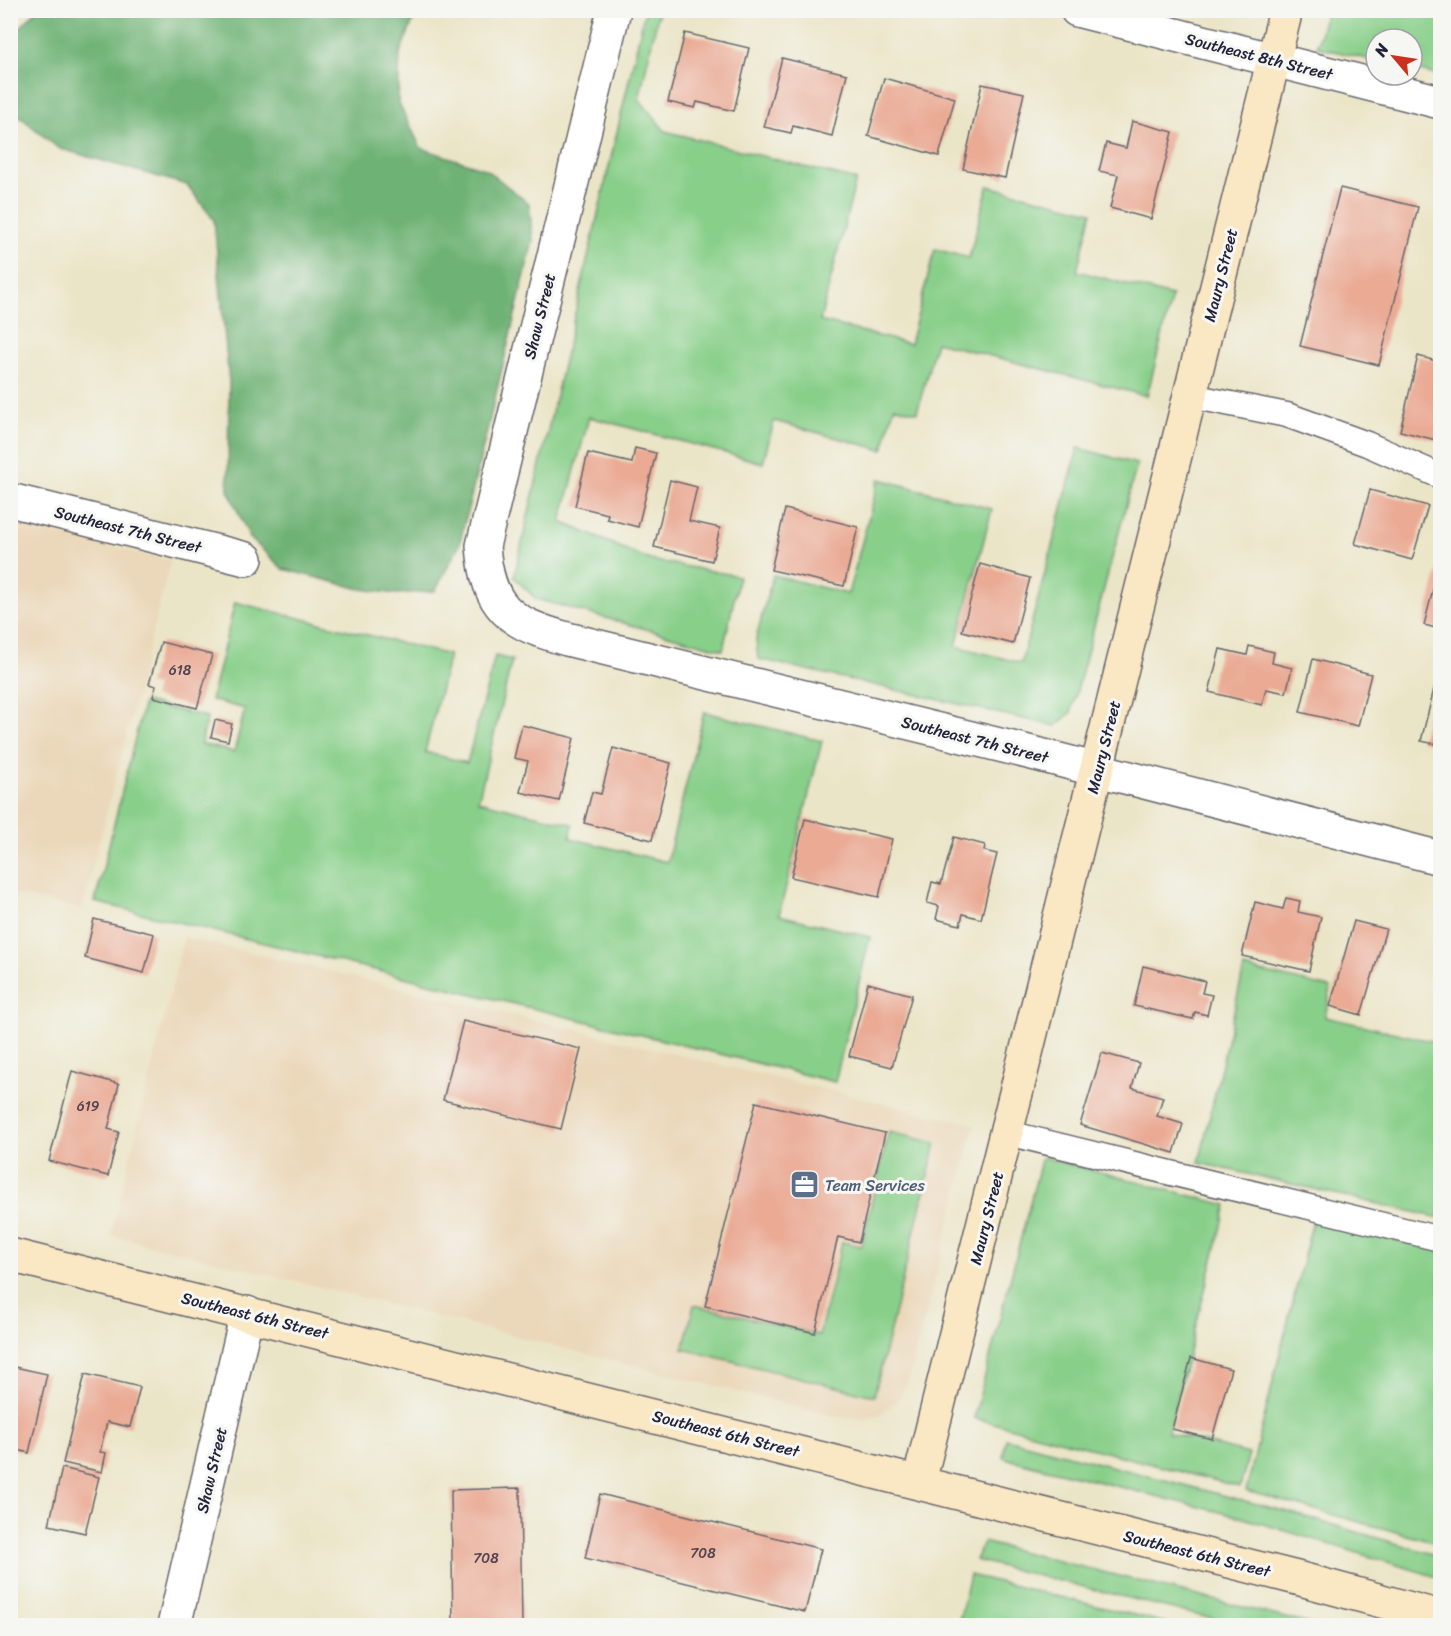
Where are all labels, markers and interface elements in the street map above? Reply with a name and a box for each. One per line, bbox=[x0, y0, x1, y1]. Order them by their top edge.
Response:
street label: Southeast 8th Street bbox=[1182, 24, 1336, 89]
north arrow bbox=[1364, 27, 1424, 87]
text: N bbox=[1365, 37, 1397, 63]
street label: Maury Street bbox=[1195, 225, 1246, 325]
street label: Shaw Street bbox=[515, 270, 564, 362]
street label: Southeast 7th Street bbox=[51, 497, 205, 562]
house number: 618 bbox=[169, 658, 192, 683]
street label: Maury Street bbox=[1078, 697, 1129, 797]
street label: Southeast 7th Street bbox=[898, 707, 1052, 772]
house number: 619 bbox=[77, 1094, 100, 1119]
street label: Maury Street bbox=[961, 1168, 1012, 1268]
office icon: Team Services bbox=[788, 1169, 820, 1201]
place label: Team Services bbox=[825, 1171, 926, 1200]
street label: Southeast 6th Street bbox=[178, 1283, 332, 1348]
street label: Southeast 6th Street bbox=[649, 1401, 803, 1466]
street label: Shaw Street bbox=[187, 1424, 235, 1516]
street label: Southeast 6th Street bbox=[1120, 1521, 1274, 1586]
house number: 708 bbox=[690, 1541, 716, 1566]
house number: 708 bbox=[473, 1546, 499, 1571]

